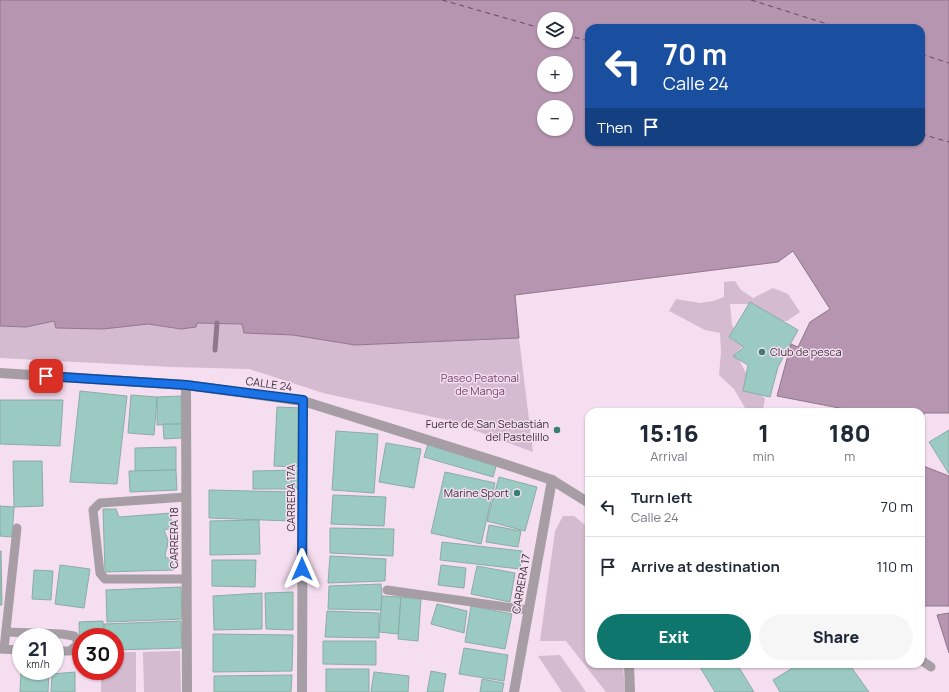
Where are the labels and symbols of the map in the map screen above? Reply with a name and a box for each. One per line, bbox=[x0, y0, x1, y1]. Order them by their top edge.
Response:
place label: Club de pesca bbox=[770, 344, 842, 359]
marker: Club de pesca bbox=[757, 347, 767, 357]
pin bbox=[29, 359, 63, 393]
park label: Paseo Peatonal de Manga bbox=[441, 370, 519, 398]
street label: CALLE 24 bbox=[245, 373, 293, 394]
place label: Fuerte de San Sebastián del Pastelillo bbox=[426, 416, 549, 444]
marker: Fuerte de San Sebastián del Pastelillo bbox=[552, 425, 562, 435]
street label: CARRERA 17A bbox=[283, 464, 298, 532]
place label: Marine Sport bbox=[444, 485, 509, 500]
marker: Marine Sport bbox=[512, 488, 522, 498]
street label: CARRERA 18 bbox=[166, 507, 181, 569]
position arrow bbox=[281, 548, 323, 590]
street label: CARRERA 17 bbox=[508, 553, 533, 615]
speed limit sign: 30 bbox=[72, 628, 124, 680]

